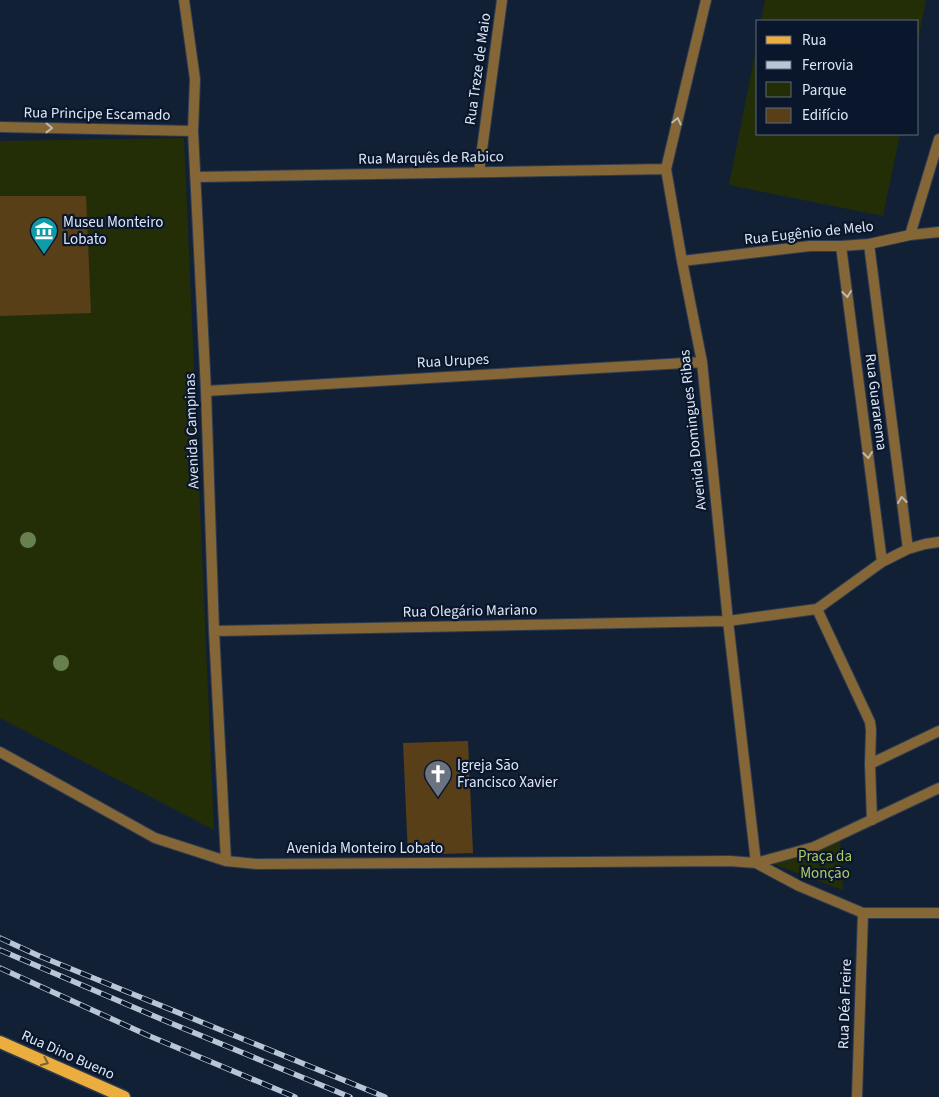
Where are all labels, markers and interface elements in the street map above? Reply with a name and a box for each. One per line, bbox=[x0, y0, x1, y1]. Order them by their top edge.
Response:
street label: Rua Treze de Maio bbox=[460, 12, 496, 126]
legend bbox=[756, 20, 919, 135]
text: Rua bbox=[802, 30, 826, 51]
text: Ferrovia bbox=[802, 55, 853, 76]
text: Parque bbox=[802, 80, 846, 101]
street label: Rua Principe Escamado bbox=[23, 102, 171, 126]
text: Edifício bbox=[802, 105, 849, 126]
one-way arrow bbox=[671, 117, 682, 126]
one-way arrow bbox=[45, 122, 53, 133]
street label: Rua Marquês de Rabico bbox=[358, 146, 504, 170]
place label: Museu Monteiro Lobato bbox=[63, 212, 163, 250]
museum icon: Museu Monteiro Lobato bbox=[29, 216, 59, 255]
street label: Rua Eugênio de Melo bbox=[743, 216, 875, 250]
one-way arrow bbox=[841, 291, 852, 299]
street label: Rua Urupes bbox=[416, 349, 490, 373]
street label: Avenida Domingues Ribas bbox=[674, 349, 712, 511]
street label: Rua Guararema bbox=[860, 353, 892, 451]
street label: Avenida Campinas bbox=[179, 373, 205, 489]
one-way arrow bbox=[862, 452, 873, 460]
one-way arrow bbox=[897, 496, 908, 504]
street label: Rua Olegário Mariano bbox=[403, 599, 537, 623]
place label: Igreja São Francisco Xavier bbox=[457, 755, 558, 793]
church icon: Igreja São Francisco Xavier bbox=[423, 759, 453, 798]
street label: Avenida Monteiro Lobato bbox=[287, 838, 443, 859]
park label: Praça da Monção bbox=[798, 846, 852, 884]
street label: Rua Déa Freire bbox=[833, 959, 857, 1049]
street label: Rua Dino Bueno bbox=[18, 1025, 118, 1085]
one-way arrow bbox=[40, 1056, 49, 1067]

